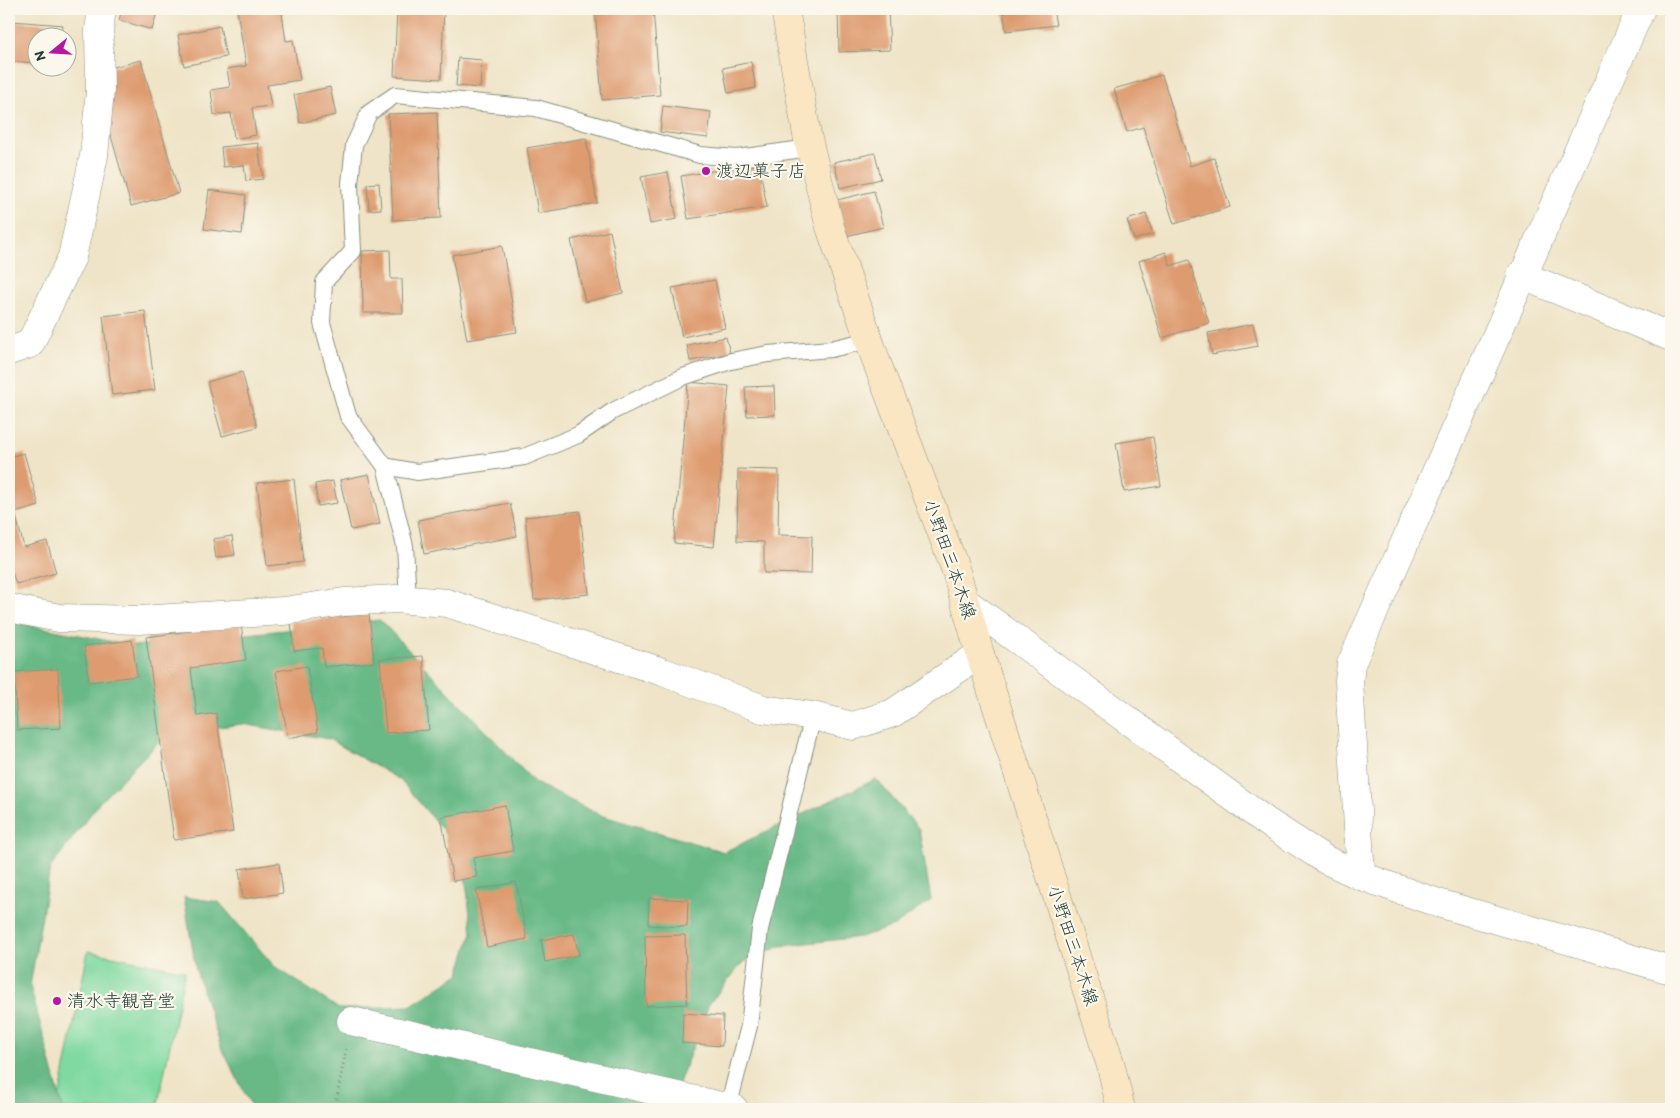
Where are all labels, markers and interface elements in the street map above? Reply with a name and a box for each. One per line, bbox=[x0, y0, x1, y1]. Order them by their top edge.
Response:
north arrow bbox=[28, 28, 78, 78]
text: N bbox=[31, 49, 50, 63]
place label: 渡辺菓子店 bbox=[716, 160, 806, 182]
marker: 渡辺菓子店 bbox=[700, 165, 712, 177]
street label: 小野田三本木線 bbox=[919, 496, 981, 622]
street label: 小野田三本木線 bbox=[1043, 882, 1103, 1008]
place label: 清水寺観音堂 bbox=[67, 990, 175, 1012]
marker: 清水寺観音堂 bbox=[51, 995, 63, 1007]

